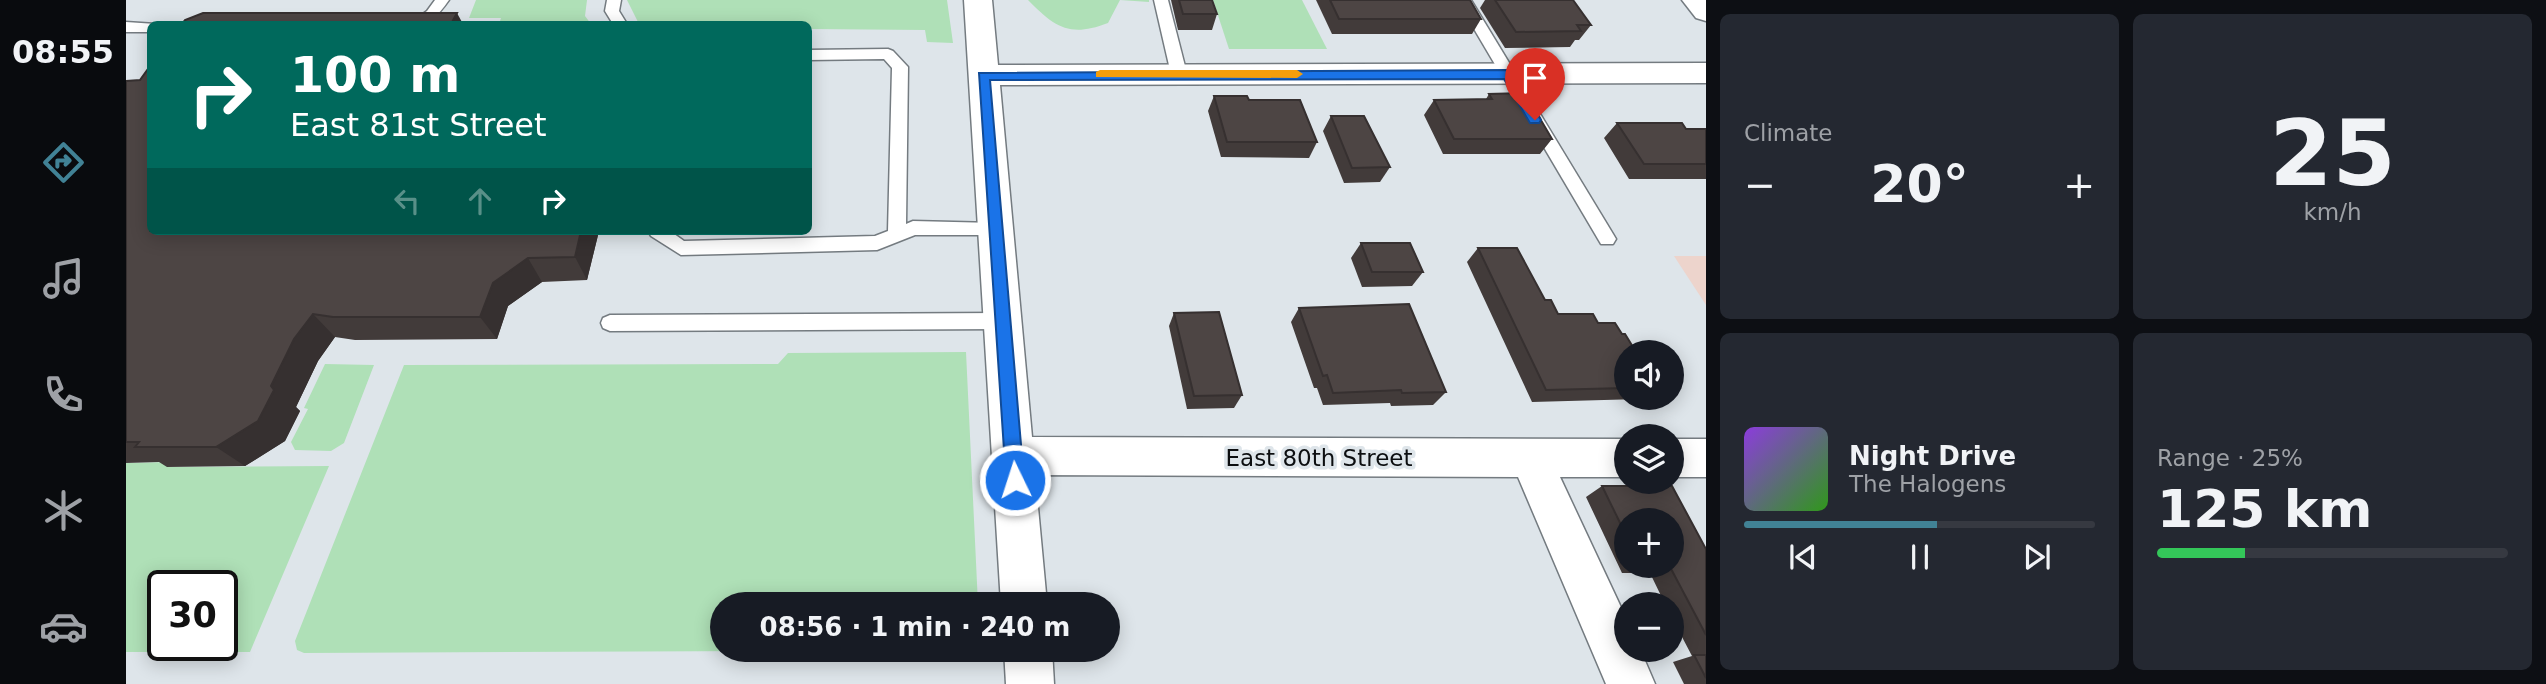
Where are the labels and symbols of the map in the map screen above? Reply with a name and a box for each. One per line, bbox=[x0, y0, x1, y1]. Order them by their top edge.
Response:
pin bbox=[1505, 48, 1565, 120]
position arrow bbox=[978, 443, 1052, 517]
street label: East 80th Street bbox=[1226, 445, 1413, 471]
speed limit sign: 30 bbox=[147, 570, 238, 661]

